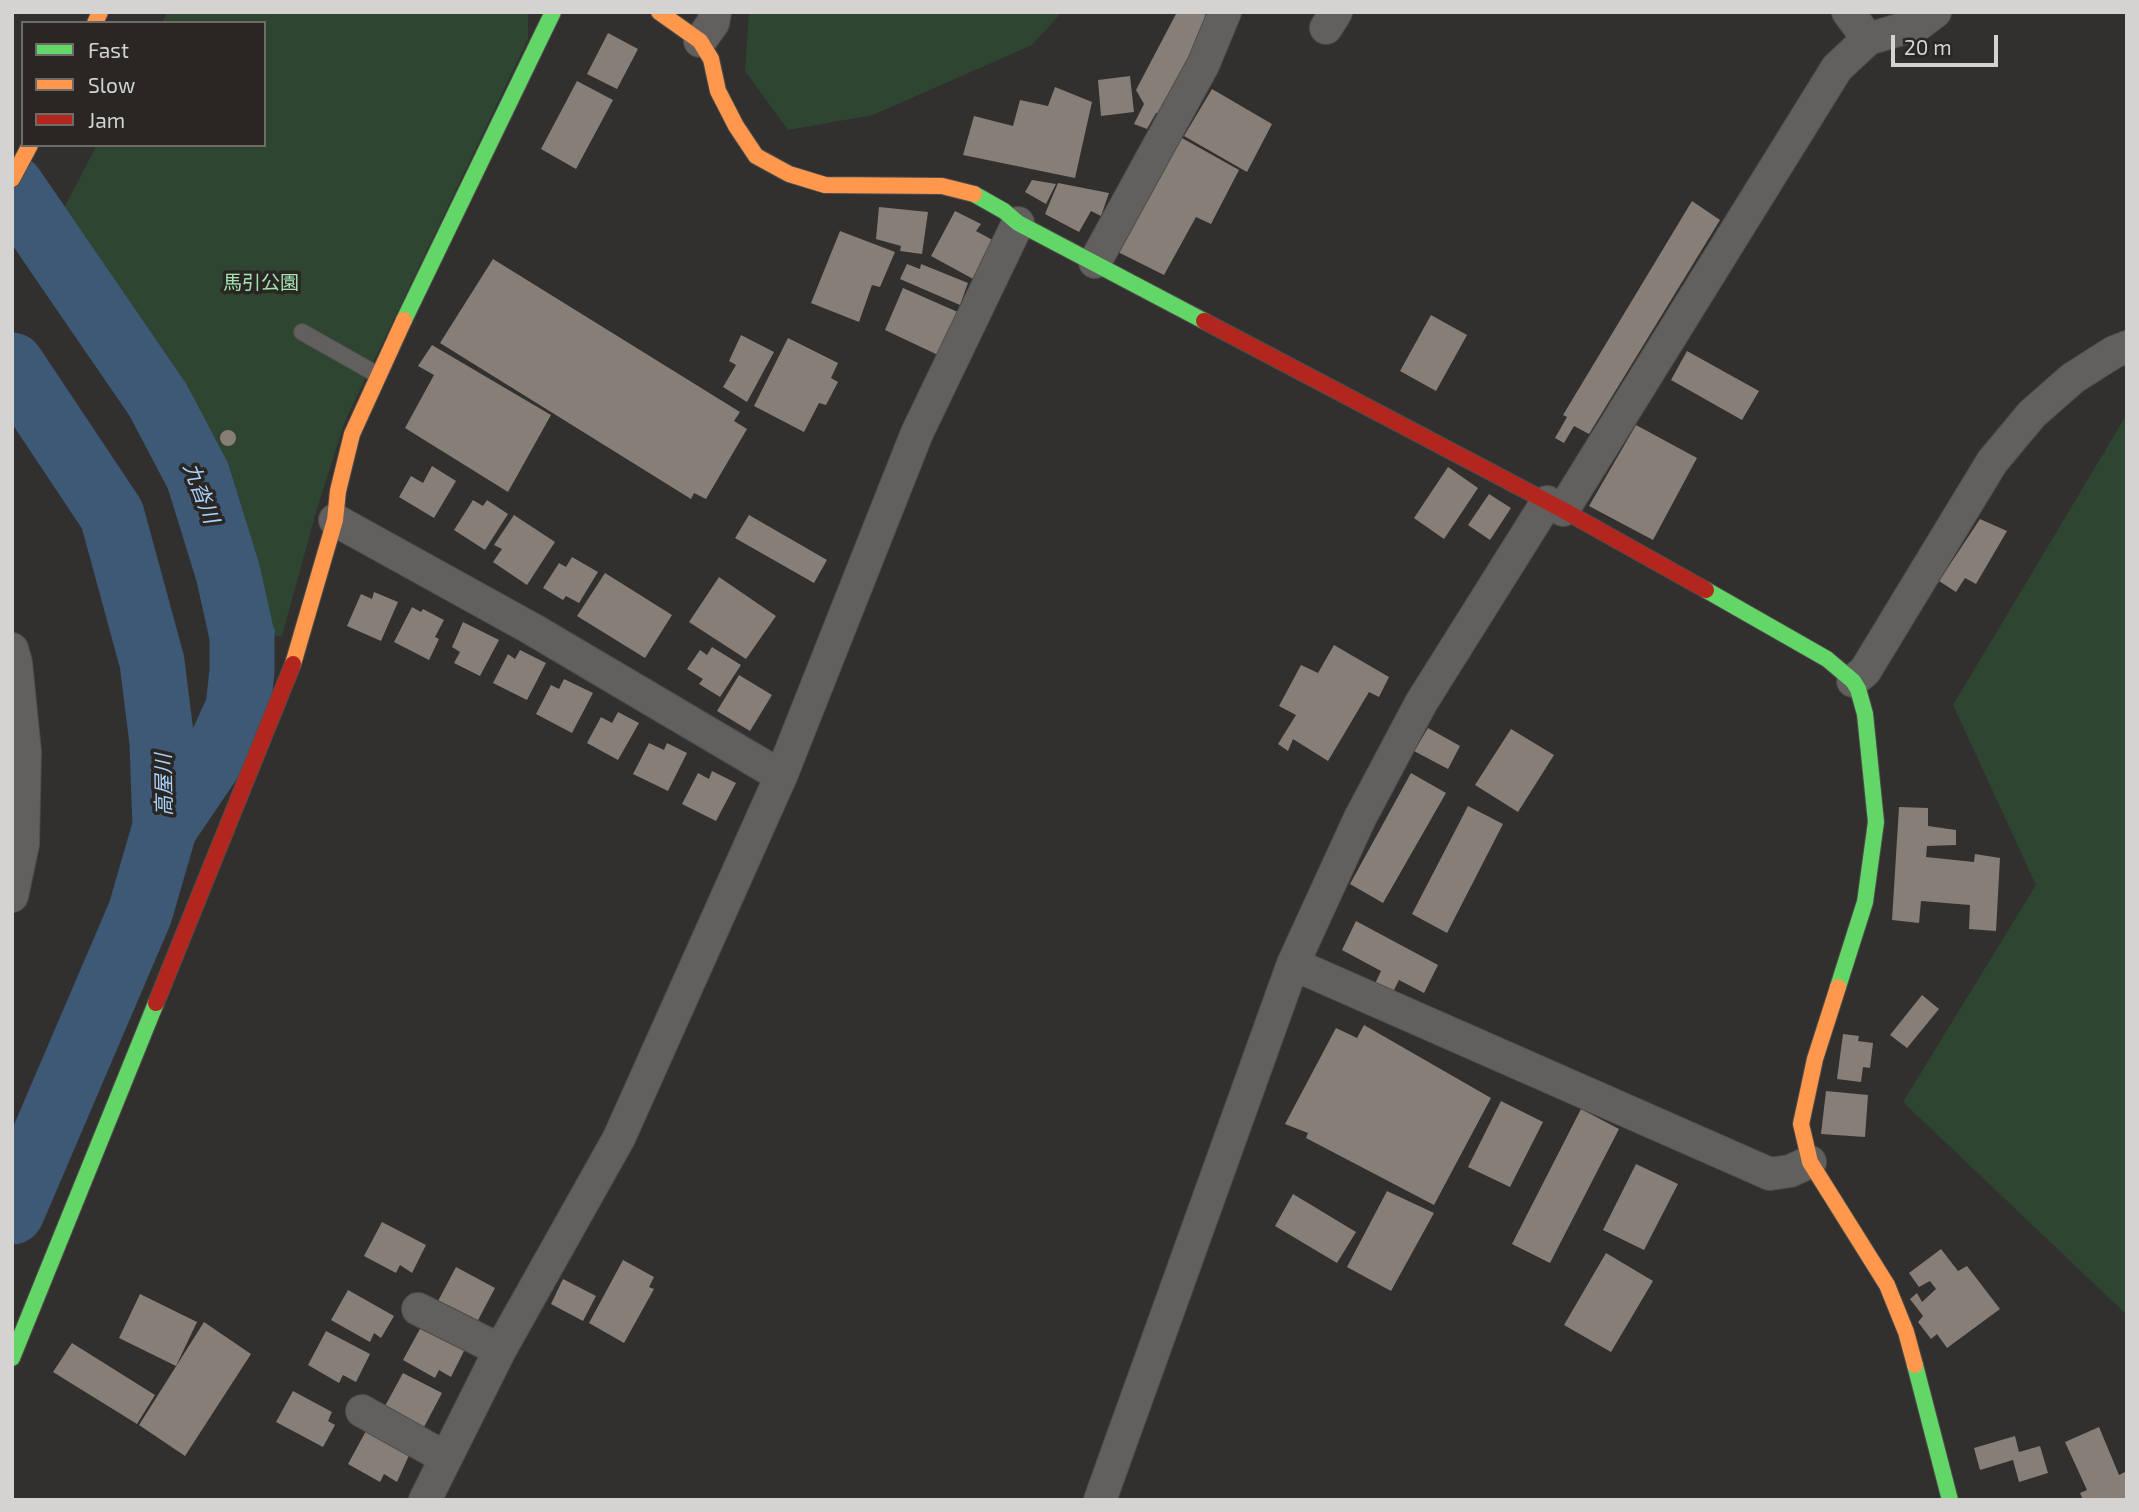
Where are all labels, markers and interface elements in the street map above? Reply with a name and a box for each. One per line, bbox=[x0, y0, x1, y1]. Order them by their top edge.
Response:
legend bbox=[21, 21, 266, 147]
scale bar bbox=[1894, 21, 2001, 65]
text: 20 m bbox=[1904, 34, 1952, 59]
text: Fast bbox=[88, 37, 129, 62]
text: Slow bbox=[88, 72, 135, 97]
text: Jam bbox=[88, 107, 125, 132]
park label: 馬引公園 bbox=[223, 272, 299, 294]
water label: 九沓川 bbox=[178, 459, 224, 527]
water label: 高屋川 bbox=[151, 753, 177, 817]

